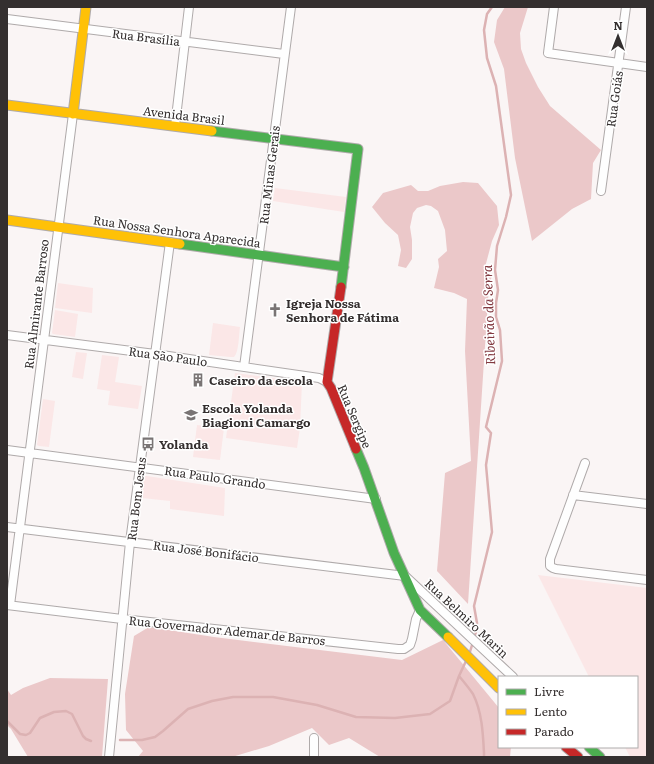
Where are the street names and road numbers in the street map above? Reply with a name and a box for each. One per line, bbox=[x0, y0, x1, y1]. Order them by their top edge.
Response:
street label: Rua Brasília bbox=[111, 24, 182, 50]
street label: Rua Goiás bbox=[601, 69, 627, 128]
street label: Avenida Brasil bbox=[142, 101, 226, 129]
street label: Rua Minas Gerais bbox=[254, 124, 284, 225]
street label: Rua Nossa Senhora Aparecida bbox=[92, 210, 263, 252]
street label: Rua Almirante Barroso bbox=[19, 238, 53, 370]
street label: Rua São Paulo bbox=[127, 342, 209, 370]
street label: Rua Sergipe bbox=[333, 381, 377, 451]
street label: Rua Bom Jesus bbox=[122, 456, 150, 542]
street label: Rua Paulo Grando bbox=[163, 461, 267, 493]
street label: Rua José Bonifácio bbox=[152, 536, 260, 566]
street label: Rua Belmiro Marin bbox=[421, 574, 513, 662]
street label: Rua Governador Ademar de Barros bbox=[128, 611, 327, 649]

